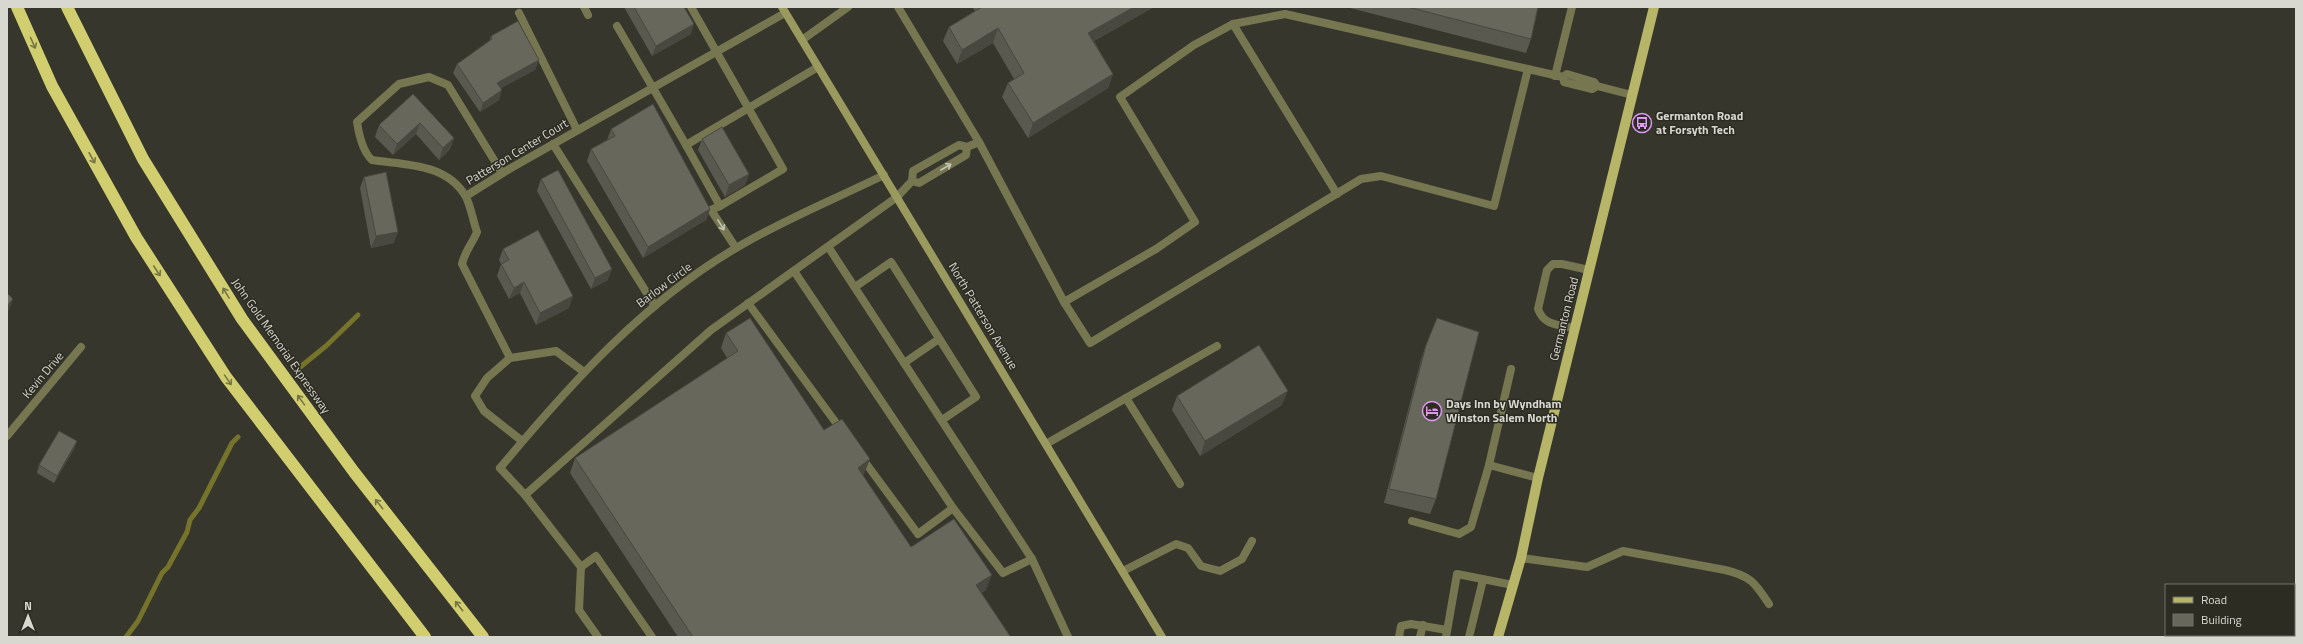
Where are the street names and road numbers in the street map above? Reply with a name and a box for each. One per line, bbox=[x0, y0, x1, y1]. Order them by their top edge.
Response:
street label: Patterson Center Court bbox=[462, 113, 572, 190]
street label: Barlow Circle bbox=[632, 257, 696, 312]
street label: North Patterson Avenue bbox=[944, 259, 1023, 373]
street label: John Gold Memorial Expressway bbox=[227, 274, 336, 418]
street label: Germanton Road bbox=[1544, 275, 1583, 363]
street label: Kevin Drive bbox=[17, 347, 68, 402]

